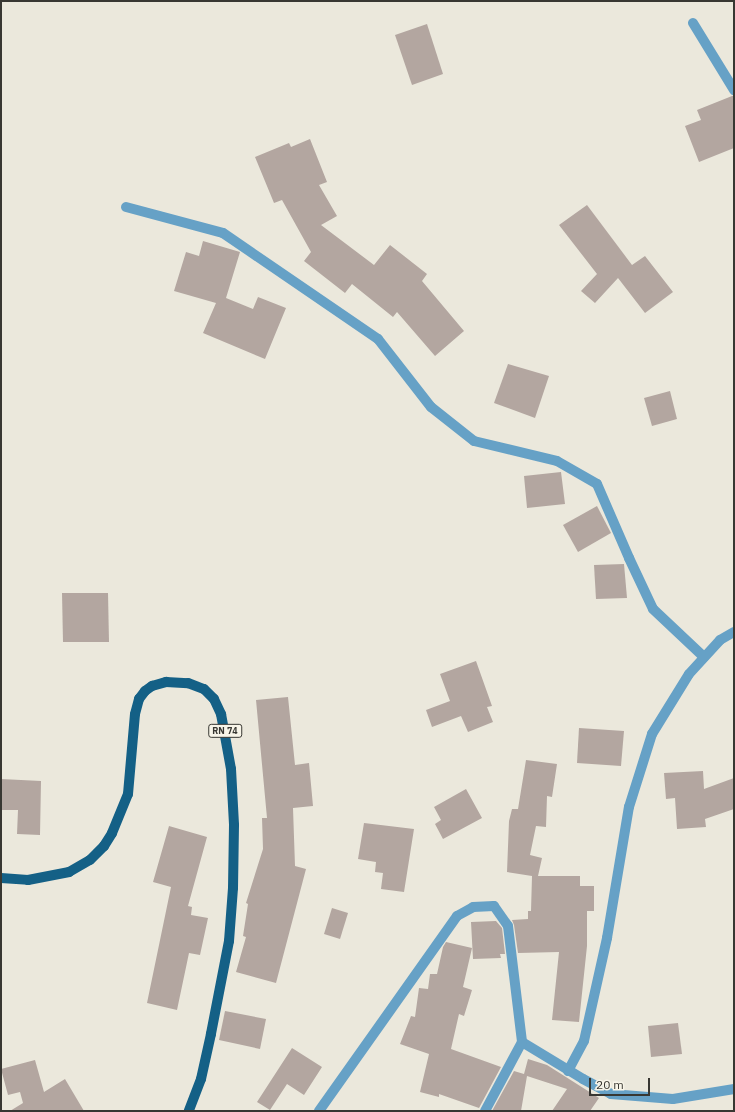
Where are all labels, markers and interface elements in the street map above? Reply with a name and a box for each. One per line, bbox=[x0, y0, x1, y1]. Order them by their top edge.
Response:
road number: RN 74 bbox=[208, 724, 242, 738]
scale bar bbox=[591, 1070, 652, 1096]
text: 20 m bbox=[596, 1077, 624, 1092]

